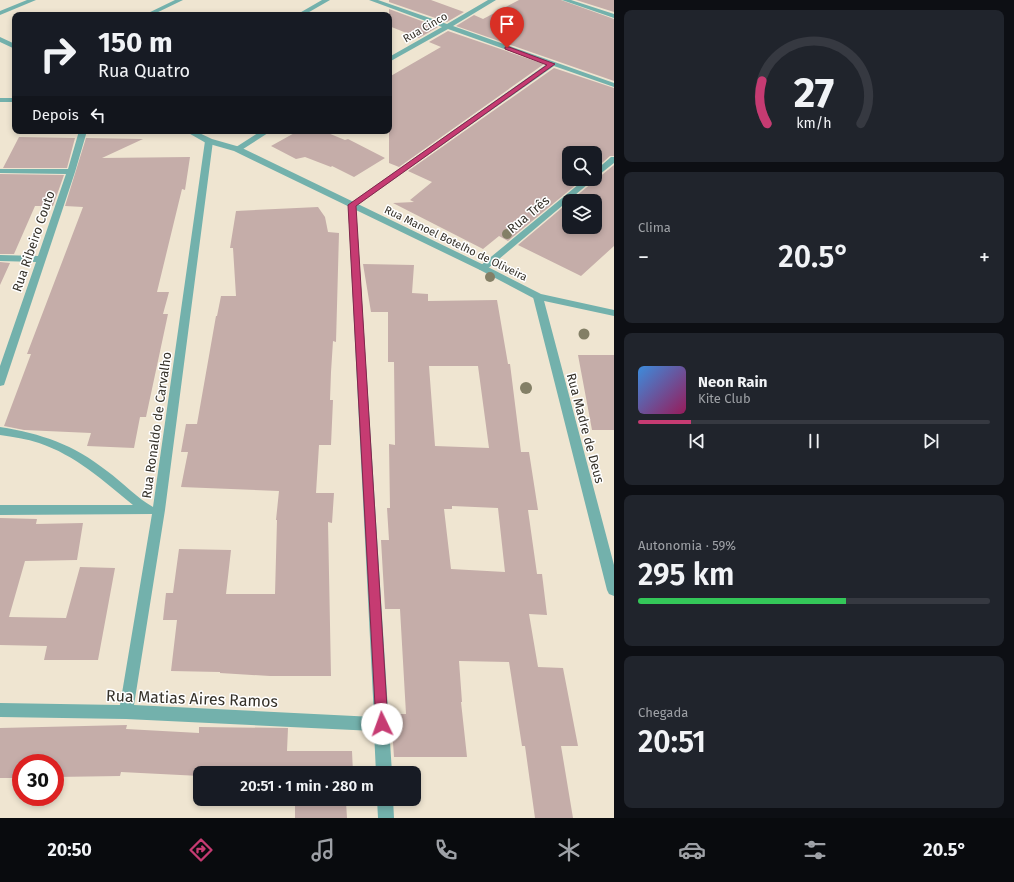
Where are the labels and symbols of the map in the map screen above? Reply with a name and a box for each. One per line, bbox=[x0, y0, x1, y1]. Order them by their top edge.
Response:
pin bbox=[490, 7.0, 524, 48]
street label: Rua Cinco bbox=[401, 10, 450, 45]
street label: Rua Ribeiro Couto bbox=[9, 189, 58, 294]
street label: Rua Três bbox=[504, 193, 552, 236]
street label: Rua Manoel Botelho de Oliveira bbox=[382, 203, 529, 284]
street label: Rua Ronaldo de Carvalho bbox=[139, 351, 174, 499]
street label: Rua Madre de Deus bbox=[564, 371, 607, 485]
street label: Rua Matias Aires Ramos bbox=[106, 686, 278, 711]
position arrow bbox=[361, 703, 403, 745]
speed limit sign: 30 bbox=[12, 754, 64, 806]

